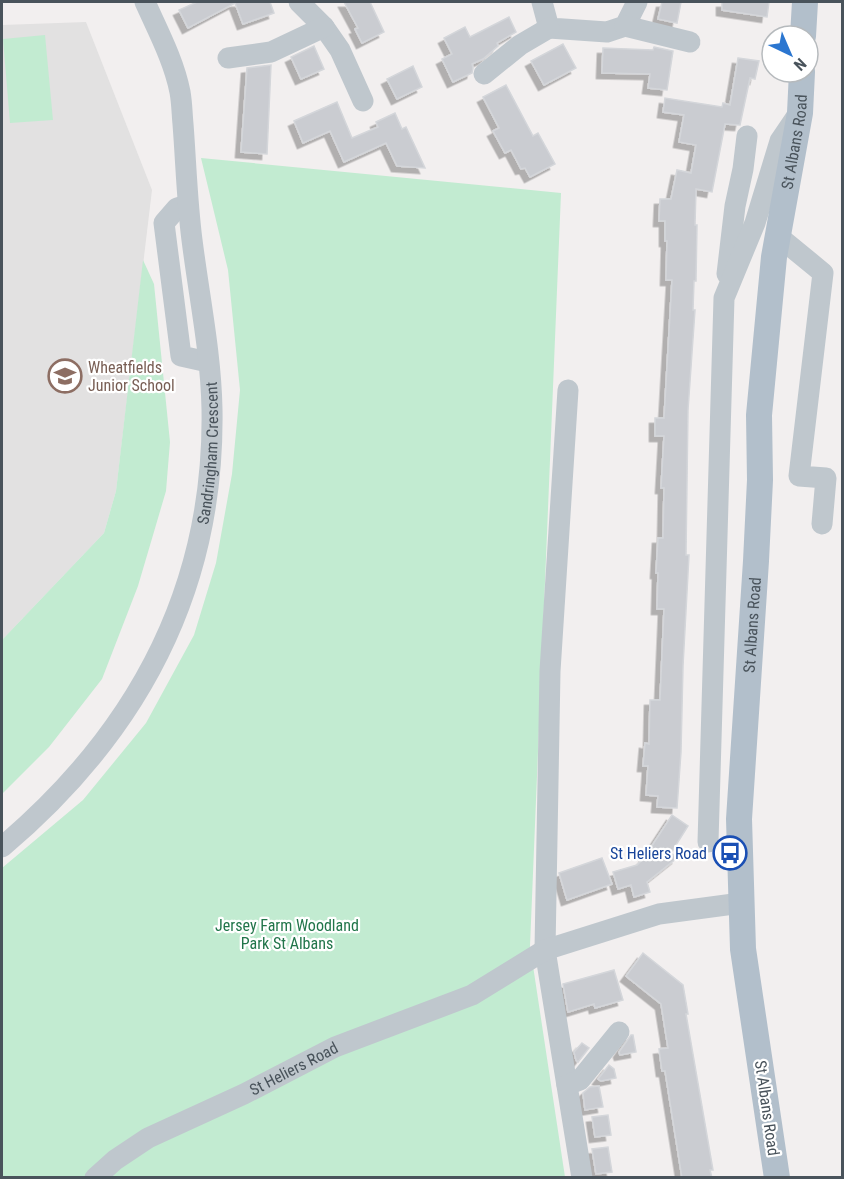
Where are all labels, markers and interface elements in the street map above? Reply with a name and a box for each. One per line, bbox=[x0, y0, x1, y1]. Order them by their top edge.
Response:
north arrow bbox=[760, 24, 820, 84]
text: N bbox=[790, 54, 810, 75]
street label: St Albans Road bbox=[777, 94, 810, 191]
school or university icon: Wheatfields Junior School bbox=[47, 358, 83, 394]
place label: Wheatfields Junior School bbox=[88, 358, 175, 395]
street label: Sandringham Crescent bbox=[193, 381, 222, 526]
street label: St Albans Road bbox=[739, 576, 764, 674]
bus stop icon: St Heliers Road bbox=[712, 835, 748, 871]
place label: St Heliers Road bbox=[610, 844, 707, 863]
park label: Jersey Farm Woodland Park St Albans bbox=[215, 916, 359, 953]
street label: St Heliers Road bbox=[246, 1038, 341, 1099]
street label: St Albans Road bbox=[751, 1059, 783, 1157]

